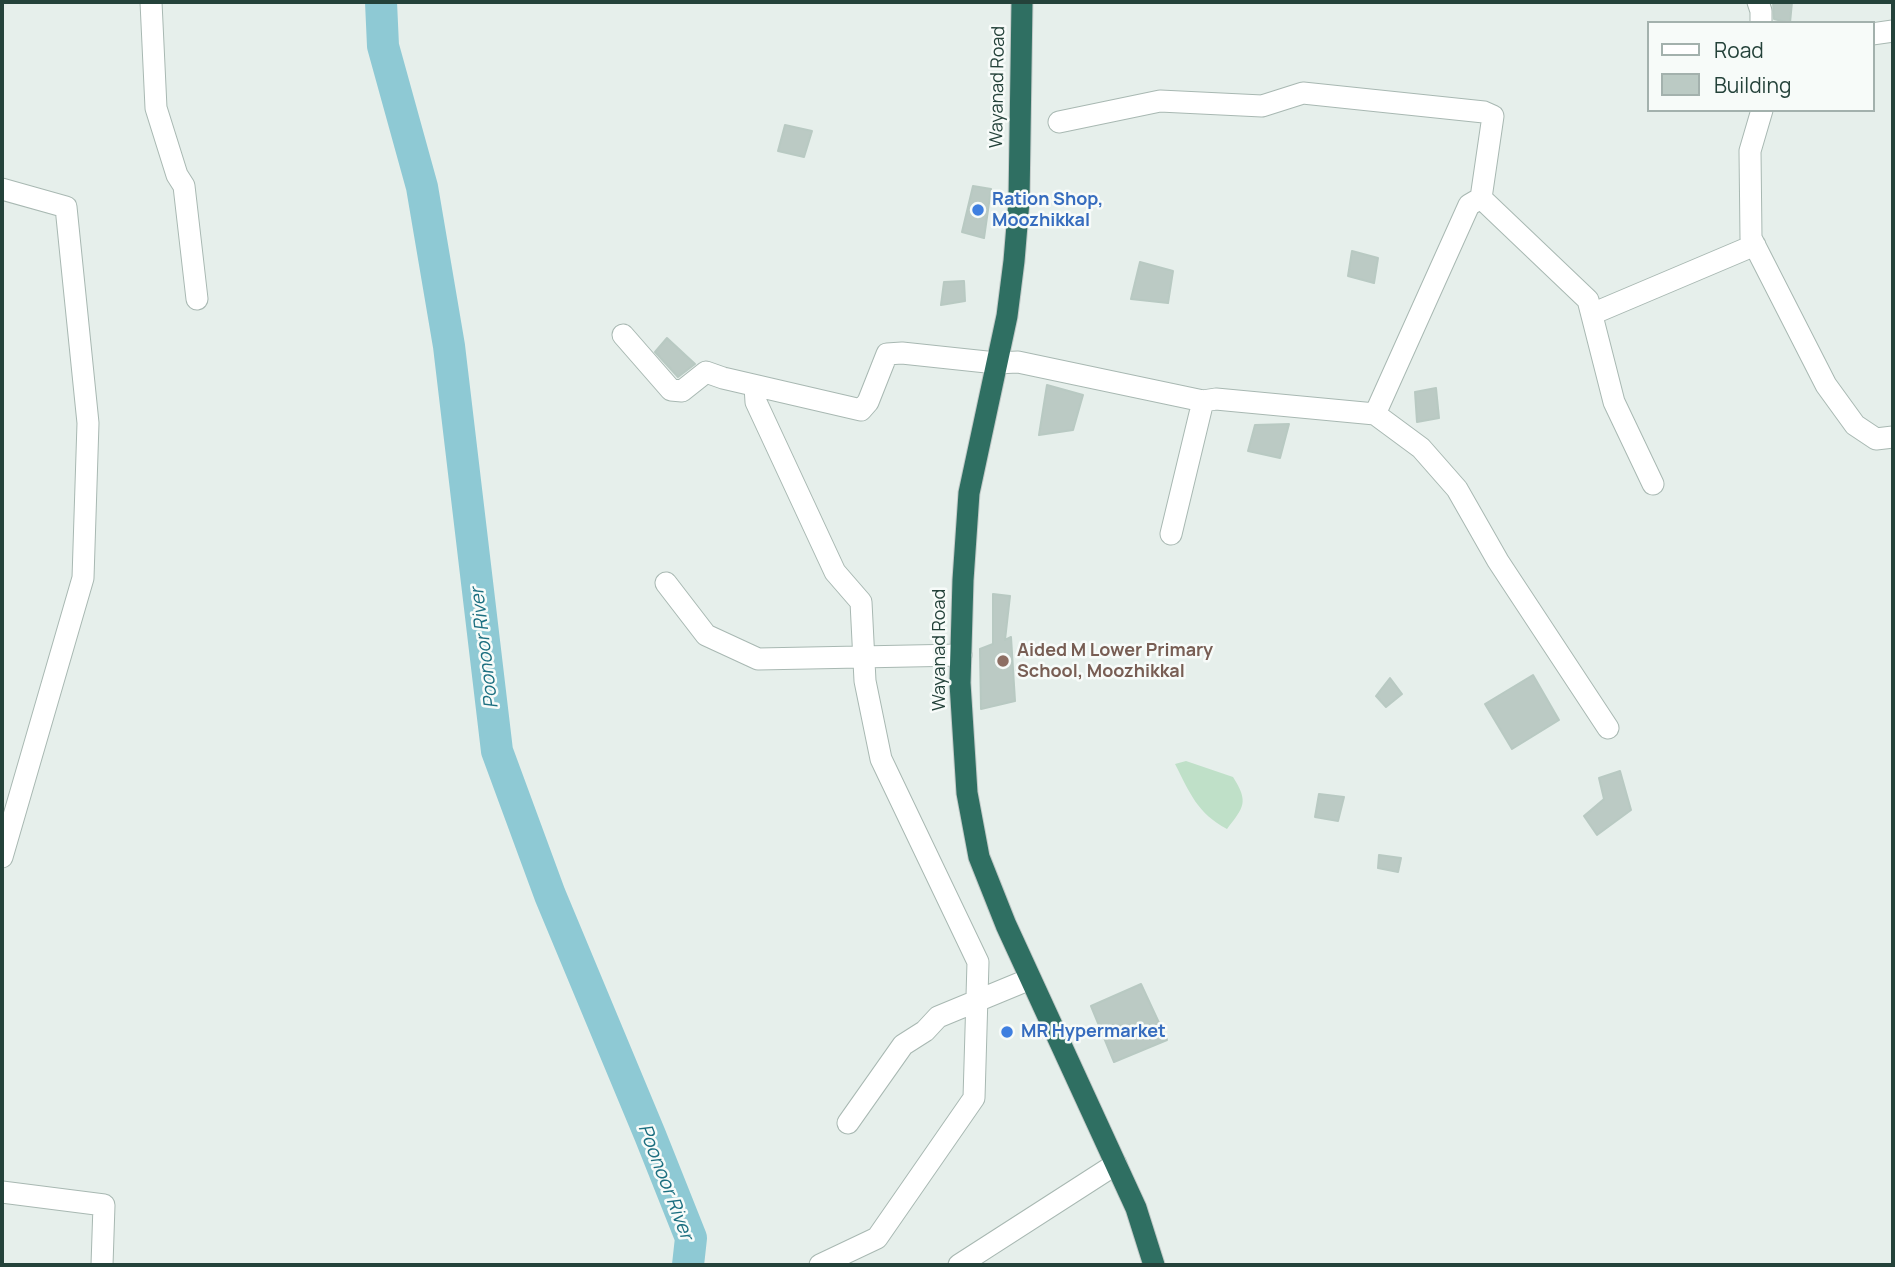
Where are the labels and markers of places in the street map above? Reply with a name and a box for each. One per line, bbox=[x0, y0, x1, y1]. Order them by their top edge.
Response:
place label: Ration Shop, Moozhikkal bbox=[992, 189, 1103, 232]
marker: Ration Shop, Moozhikkal bbox=[970, 202, 986, 218]
place label: Aided M Lower Primary School, Moozhikkal bbox=[1017, 640, 1213, 682]
marker: Aided M Lower Primary School, Moozhikkal bbox=[995, 653, 1011, 669]
place label: MR Hypermarket bbox=[1021, 1021, 1166, 1043]
marker: MR Hypermarket bbox=[999, 1024, 1015, 1040]

